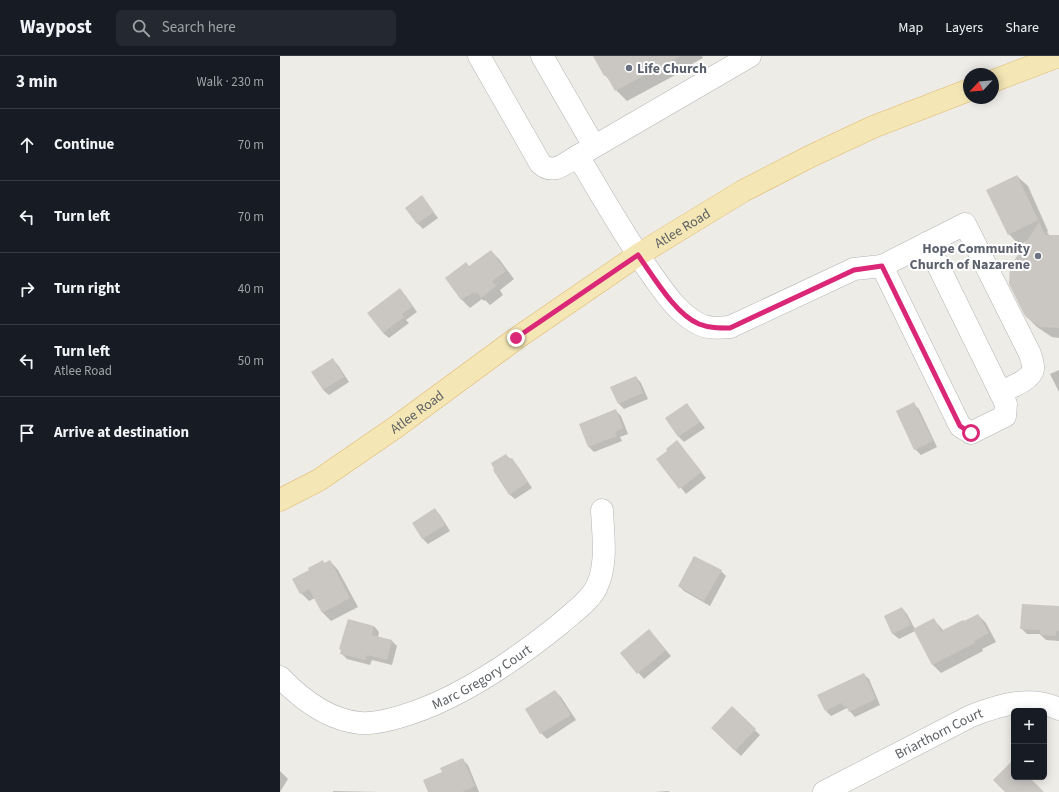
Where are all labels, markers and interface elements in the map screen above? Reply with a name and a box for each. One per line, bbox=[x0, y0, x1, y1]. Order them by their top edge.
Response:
search box bbox=[116, 10, 396, 46]
text: Waypost bbox=[20, 14, 92, 41]
icon: search bbox=[130, 17, 152, 39]
text: Search here bbox=[162, 17, 236, 38]
text: Map bbox=[898, 18, 923, 38]
text: Layers bbox=[945, 18, 983, 38]
text: Share bbox=[1005, 18, 1039, 38]
place label: Life Church bbox=[637, 59, 707, 79]
marker: Life Church bbox=[624, 63, 634, 73]
north arrow bbox=[963, 68, 999, 104]
text: 3 min bbox=[16, 70, 57, 94]
text: Walk · 230 m bbox=[196, 73, 264, 91]
icon: ahead bbox=[16, 134, 38, 156]
text: Continue bbox=[54, 134, 114, 155]
text: 70 m bbox=[238, 136, 264, 154]
street label: Atlee Road bbox=[651, 204, 715, 254]
icon: left bbox=[16, 206, 38, 228]
text: Turn left bbox=[54, 206, 110, 227]
text: 70 m bbox=[238, 208, 264, 226]
place label: Hope Community Church of Nazarene bbox=[910, 239, 1031, 275]
marker: Hope Community Church of Nazarene bbox=[1033, 251, 1043, 261]
icon: right bbox=[16, 278, 38, 300]
text: Turn right bbox=[54, 278, 120, 299]
text: 40 m bbox=[238, 280, 264, 298]
route end bbox=[507, 329, 525, 347]
text: Turn left bbox=[54, 341, 110, 362]
icon: left bbox=[16, 350, 38, 372]
text: 50 m bbox=[238, 352, 264, 370]
text: Atlee Road bbox=[54, 362, 112, 380]
street label: Atlee Road bbox=[386, 386, 448, 439]
icon: arrive bbox=[16, 422, 38, 444]
text: Arrive at destination bbox=[54, 422, 189, 443]
route start bbox=[962, 424, 980, 442]
street label: Marc Gregory Court bbox=[429, 640, 536, 715]
street label: Briarthorn Court bbox=[892, 703, 986, 765]
map controls bbox=[1011, 708, 1047, 780]
button: + bbox=[1011, 708, 1047, 744]
button: − bbox=[1011, 744, 1047, 780]

